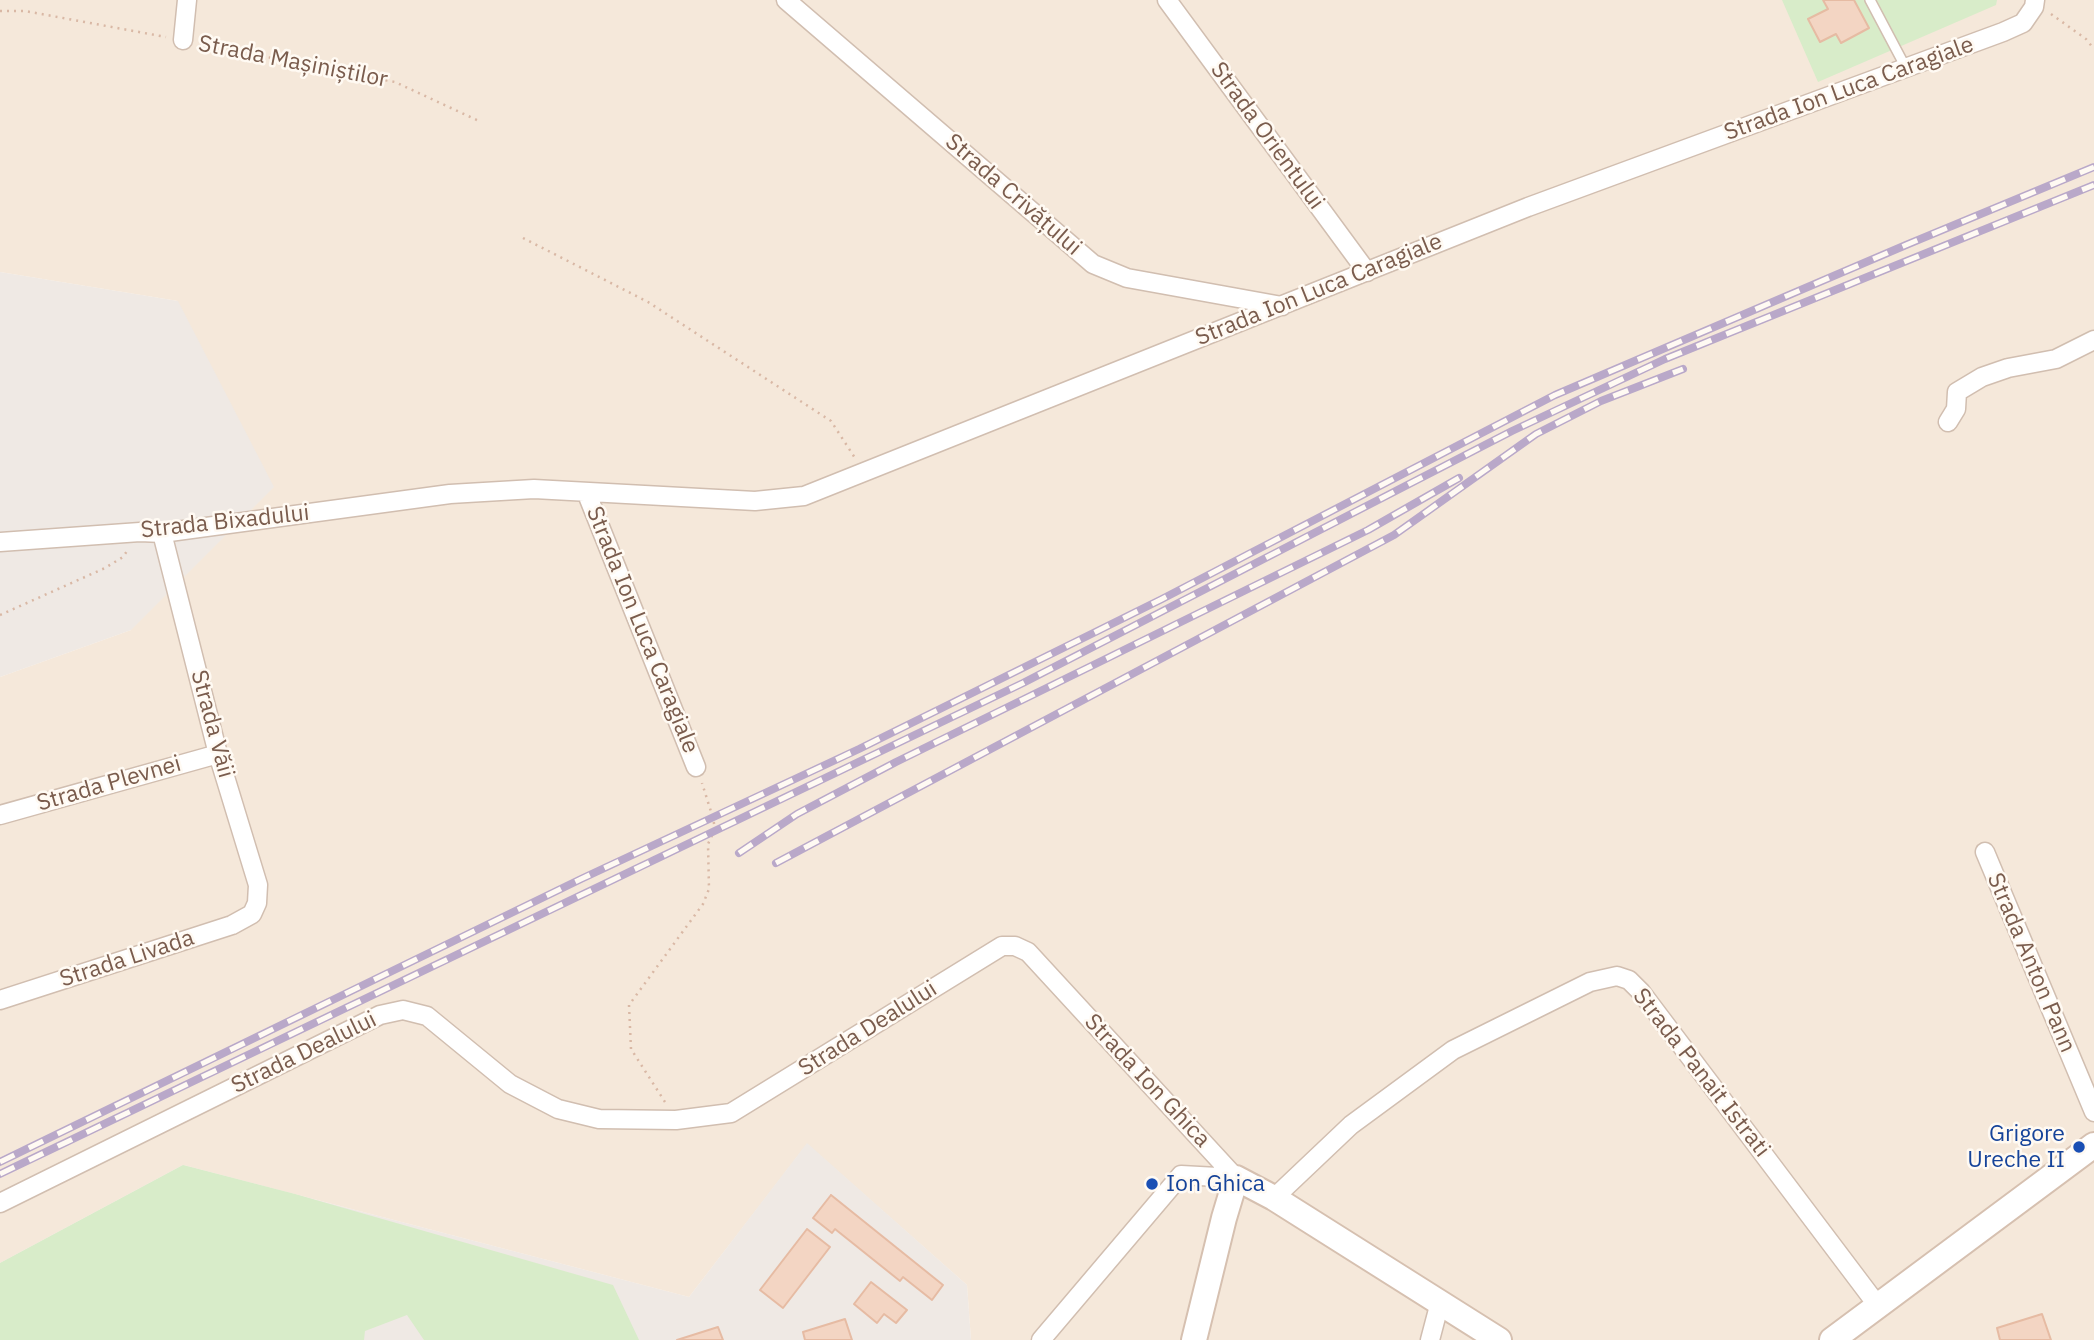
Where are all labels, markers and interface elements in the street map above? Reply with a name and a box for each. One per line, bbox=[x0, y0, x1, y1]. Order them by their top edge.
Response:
street label: Strada Mașiniștilor bbox=[196, 30, 390, 94]
street label: Strada Ion Luca Caragiale bbox=[1720, 31, 1978, 147]
street label: Strada Orientului bbox=[1204, 57, 1330, 215]
street label: Strada Crivățului bbox=[939, 128, 1087, 262]
street label: Strada Ion Luca Caragiale bbox=[1192, 228, 1446, 352]
street label: Strada Bixadului bbox=[139, 499, 311, 545]
street label: Strada Ion Luca Caragiale bbox=[580, 503, 704, 757]
street label: Strada Văii bbox=[184, 667, 240, 781]
street label: Strada Plevnei bbox=[34, 750, 184, 818]
street label: Strada Anton Pann bbox=[1981, 869, 2081, 1057]
street label: Strada Livada bbox=[56, 924, 198, 994]
street label: Strada Dealului bbox=[794, 975, 942, 1083]
street label: Strada Panait Istrati bbox=[1627, 983, 1775, 1163]
street label: Strada Dealului bbox=[227, 1006, 381, 1100]
street label: Strada Ion Ghica bbox=[1078, 1009, 1216, 1153]
place label: Grigore Ureche II bbox=[1967, 1120, 2065, 1174]
marker: Grigore Ureche II bbox=[2071, 1139, 2087, 1155]
place label: Ion Ghica bbox=[1166, 1170, 1265, 1198]
marker: Ion Ghica bbox=[1144, 1176, 1160, 1192]

